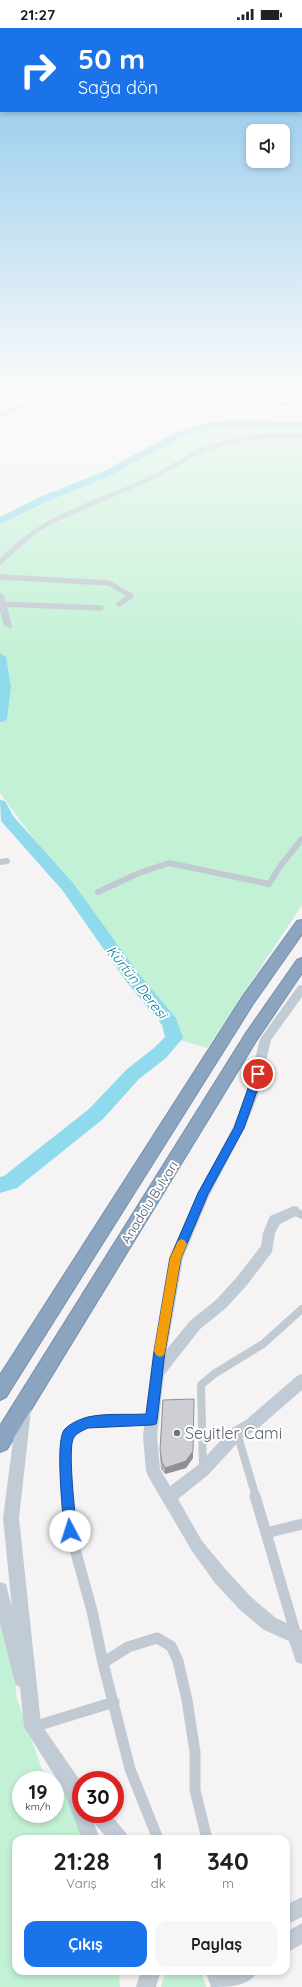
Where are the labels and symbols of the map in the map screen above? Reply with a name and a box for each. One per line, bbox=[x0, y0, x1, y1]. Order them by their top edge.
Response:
water label: Kürtün Deresi bbox=[103, 942, 172, 1024]
pin bbox=[241, 1057, 275, 1091]
street label: Anadolu Bulvarı bbox=[117, 1158, 181, 1246]
place label: Seyitler Cami bbox=[185, 1423, 282, 1443]
marker: Seyitler Cami bbox=[172, 1428, 182, 1438]
position arrow bbox=[49, 1510, 91, 1552]
speed limit sign: 30 bbox=[72, 1771, 124, 1823]

